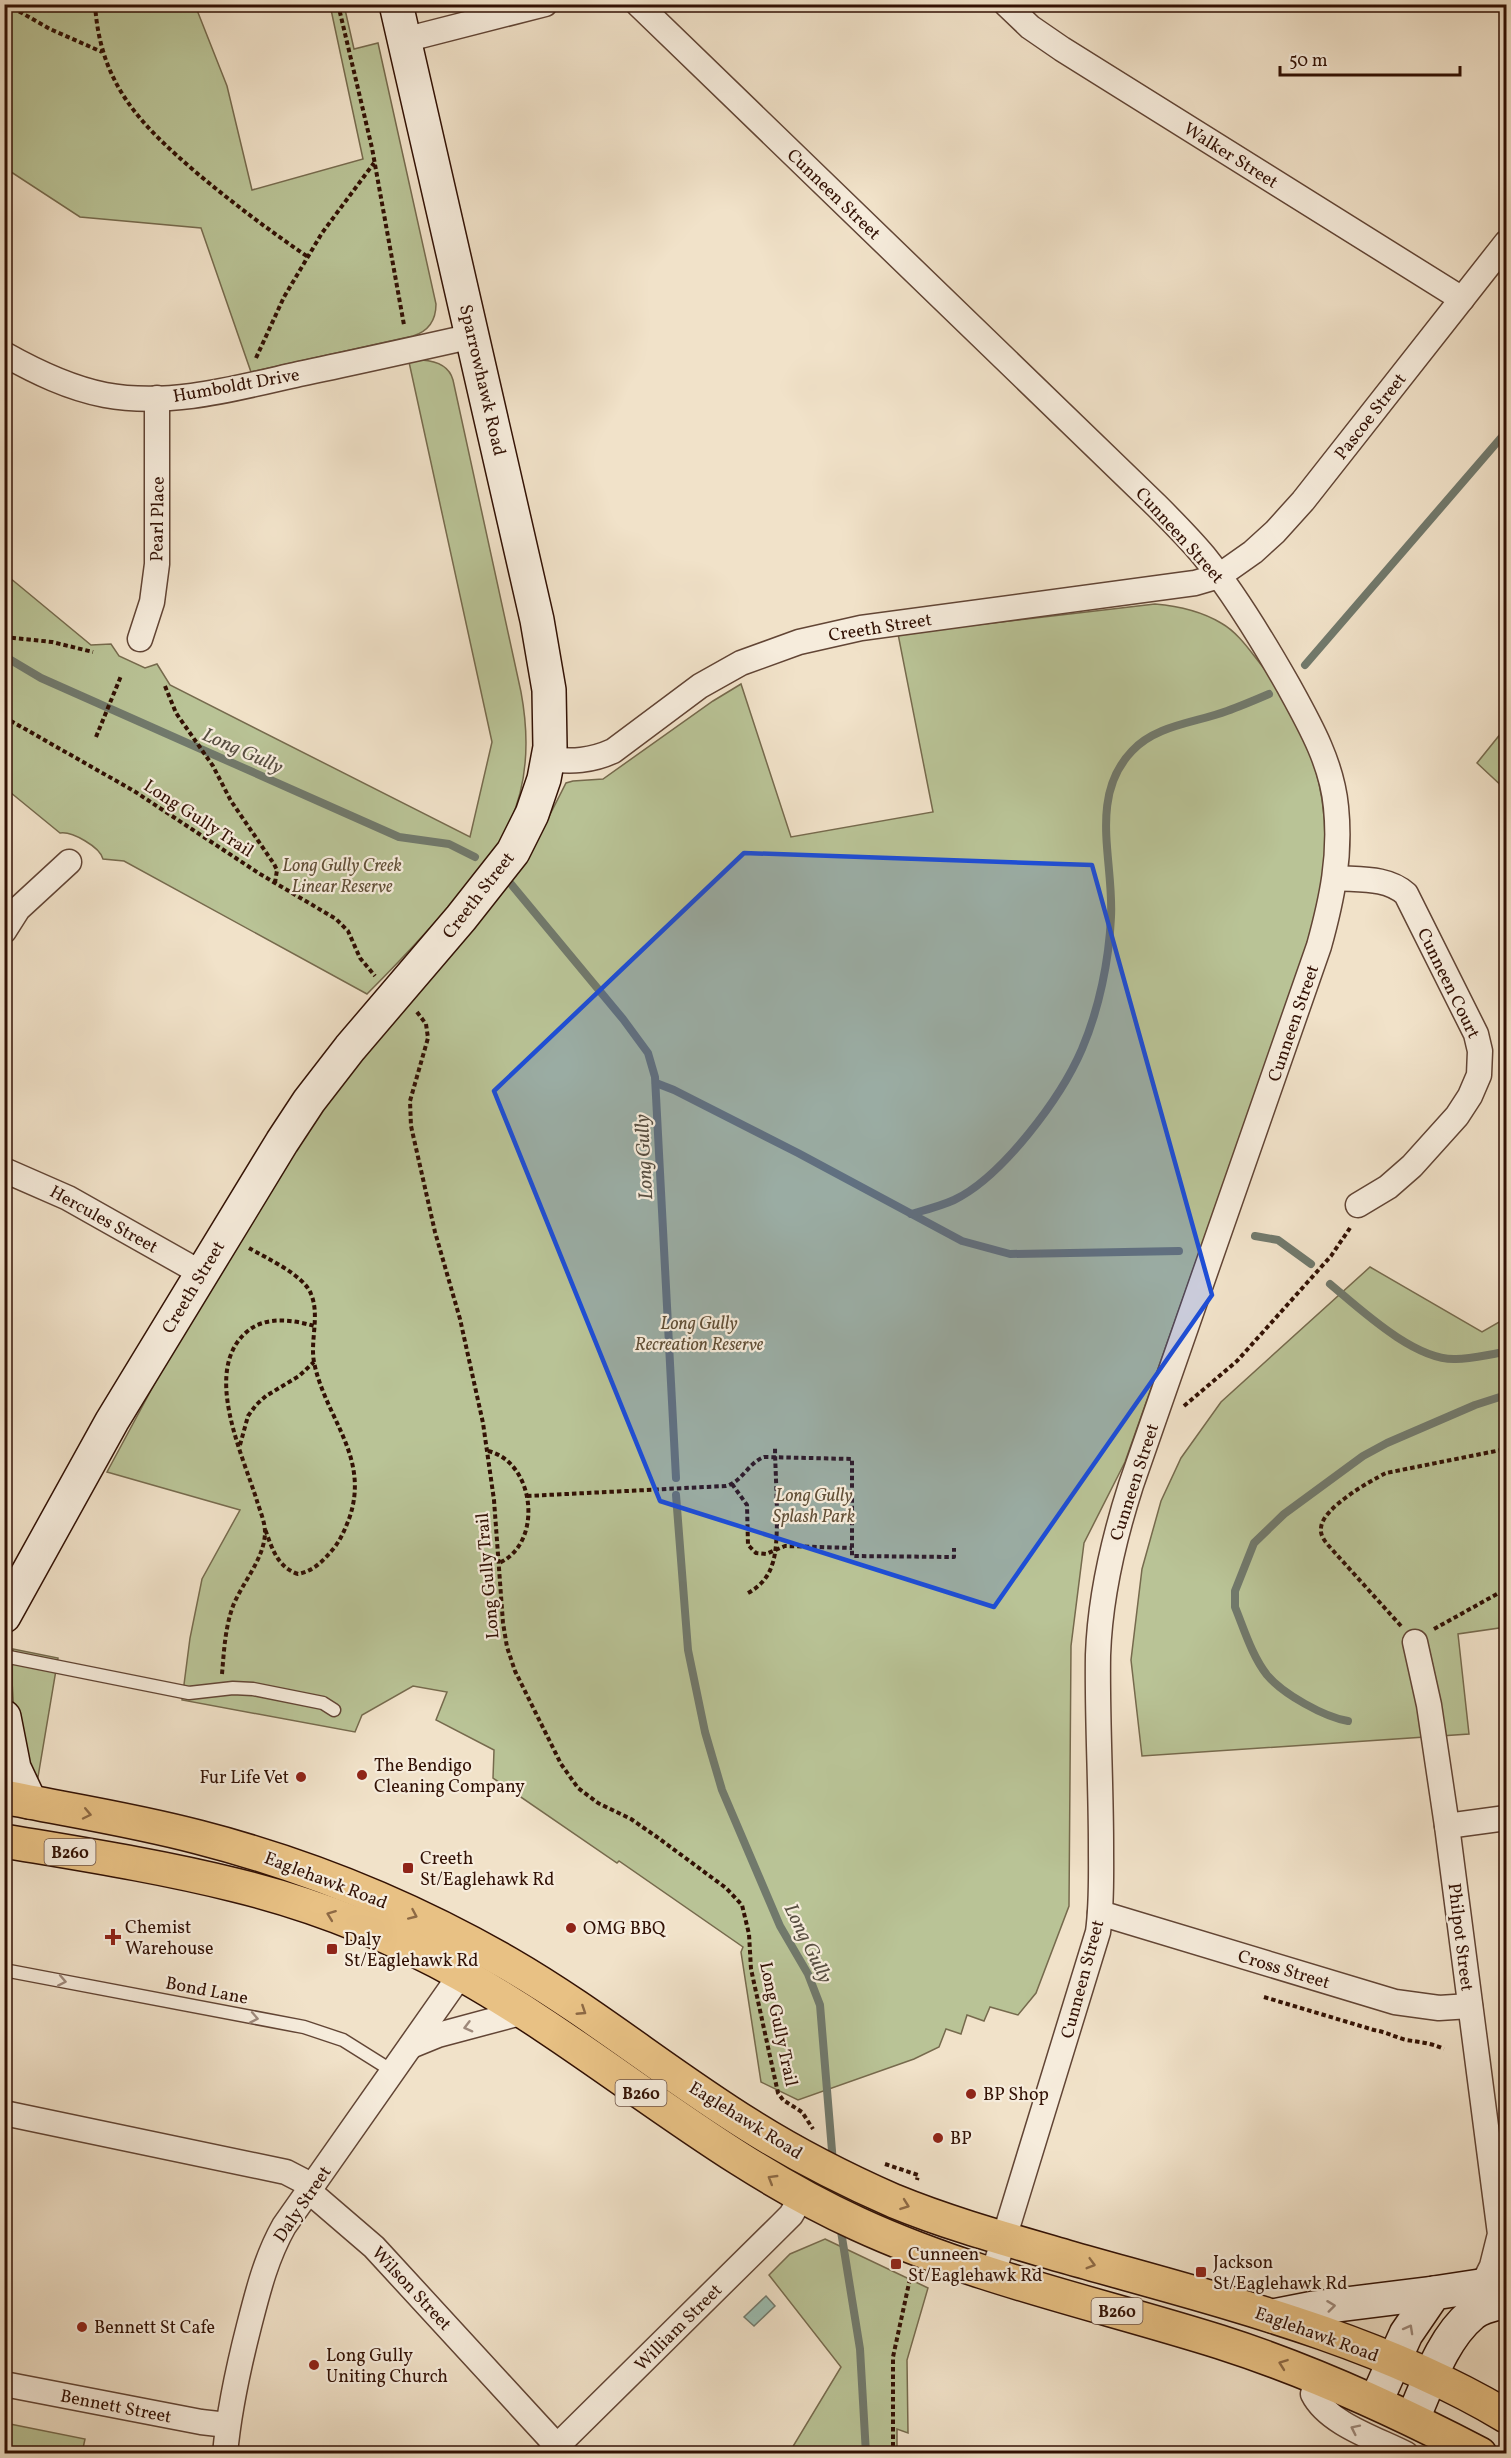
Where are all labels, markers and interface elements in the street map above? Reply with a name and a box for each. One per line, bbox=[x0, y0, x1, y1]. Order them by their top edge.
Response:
scale bar bbox=[1280, 39, 1460, 77]
text: 50 m bbox=[1289, 49, 1328, 74]
street label: Walker Street bbox=[1178, 117, 1282, 195]
street label: Cunneen Street bbox=[780, 144, 886, 246]
street label: Sparrowhawk Road bbox=[452, 302, 511, 459]
street label: Humboldt Drive bbox=[171, 363, 302, 410]
street label: Pascoe Street bbox=[1329, 368, 1413, 466]
street label: Pearl Place bbox=[145, 476, 172, 562]
street label: Cunneen Street bbox=[1129, 482, 1229, 590]
street label: Creeth Street bbox=[827, 608, 934, 649]
water label: Long Gully bbox=[197, 722, 287, 782]
street label: Long Gully Trail bbox=[138, 774, 258, 864]
street label: Creeth Street bbox=[437, 847, 521, 945]
park label: Long Gully Creek Linear Reserve bbox=[282, 854, 402, 900]
street label: Cunneen Court bbox=[1410, 924, 1485, 1043]
street label: Cunneen Street bbox=[1263, 962, 1326, 1085]
water label: Long Gully bbox=[629, 1113, 661, 1201]
street label: Hercules Street bbox=[45, 1180, 162, 1260]
street label: Creeth Street bbox=[157, 1237, 232, 1339]
park label: Long Gully Recreation Reserve bbox=[635, 1312, 764, 1358]
street label: Cunneen Street bbox=[1105, 1421, 1166, 1544]
park label: Long Gully Splash Park bbox=[773, 1484, 855, 1530]
street label: Long Gully Trail bbox=[471, 1512, 506, 1640]
place label: The Bendigo Cleaning Company bbox=[374, 1754, 525, 1800]
place label: Fur Life Vet bbox=[199, 1766, 289, 1791]
marker: The Bendigo Cleaning Company bbox=[355, 1768, 369, 1782]
marker: Fur Life Vet bbox=[294, 1770, 308, 1784]
one-way arrow bbox=[82, 1807, 92, 1820]
road number: B260 bbox=[44, 1839, 96, 1865]
street label: Eaglehawk Road bbox=[260, 1846, 391, 1916]
place label: Creeth St/Eaglehawk Rd bbox=[420, 1847, 554, 1893]
marker: Creeth St/Eaglehawk Rd bbox=[401, 1861, 415, 1875]
street label: Philpot Street bbox=[1440, 1882, 1479, 1993]
water label: Long Gully bbox=[776, 1899, 839, 1989]
one-way arrow bbox=[406, 1908, 417, 1920]
one-way arrow bbox=[326, 1910, 337, 1922]
place label: Chemist Warehouse bbox=[125, 1916, 214, 1962]
place label: OMG BBQ bbox=[583, 1917, 666, 1942]
street label: Cunneen Street bbox=[1056, 1917, 1111, 2042]
marker: OMG BBQ bbox=[564, 1921, 578, 1935]
place label: Daly St/Eaglehawk Rd bbox=[344, 1928, 478, 1974]
marker: Chemist Warehouse bbox=[106, 1930, 120, 1944]
marker: Daly St/Eaglehawk Rd bbox=[325, 1942, 339, 1956]
street label: Cross Street bbox=[1234, 1945, 1333, 1996]
street label: Long Gully Trail bbox=[752, 1960, 803, 2089]
street label: Bond Lane bbox=[163, 1971, 250, 2012]
one-way arrow bbox=[57, 1974, 67, 1987]
one-way arrow bbox=[575, 2004, 586, 2015]
one-way arrow bbox=[248, 2011, 258, 2024]
one-way arrow bbox=[463, 2020, 473, 2032]
street label: Eaglehawk Road bbox=[683, 2076, 807, 2166]
road number: B260 bbox=[616, 2080, 666, 2106]
place label: BP Shop bbox=[983, 2083, 1049, 2108]
marker: BP Shop bbox=[964, 2087, 978, 2101]
place label: BP bbox=[950, 2127, 972, 2152]
marker: BP bbox=[931, 2131, 945, 2145]
street label: Daly Street bbox=[268, 2162, 338, 2248]
one-way arrow bbox=[768, 2175, 778, 2186]
one-way arrow bbox=[899, 2197, 910, 2210]
street label: Wilson Street bbox=[365, 2241, 457, 2337]
place label: Cunneen St/Eaglehawk Rd bbox=[908, 2243, 1042, 2289]
place label: Jackson St/Eaglehawk Rd bbox=[1213, 2251, 1347, 2297]
one-way arrow bbox=[1086, 2256, 1096, 2269]
marker: Cunneen St/Eaglehawk Rd bbox=[889, 2257, 903, 2271]
marker: Jackson St/Eaglehawk Rd bbox=[1194, 2265, 1208, 2279]
street label: William Street bbox=[630, 2279, 728, 2377]
road number: B260 bbox=[1092, 2298, 1142, 2324]
street label: Eaglehawk Road bbox=[1251, 2301, 1382, 2369]
one-way arrow bbox=[1327, 2301, 1336, 2313]
place label: Bennett St Cafe bbox=[94, 2316, 215, 2341]
marker: Bennett St Cafe bbox=[75, 2320, 89, 2334]
one-way arrow bbox=[1402, 2325, 1413, 2335]
place label: Long Gully Uniting Church bbox=[326, 2344, 448, 2390]
marker: Long Gully Uniting Church bbox=[307, 2358, 321, 2372]
one-way arrow bbox=[1278, 2359, 1289, 2372]
street label: Bennett Street bbox=[58, 2384, 174, 2431]
one-way arrow bbox=[1351, 2424, 1362, 2436]

